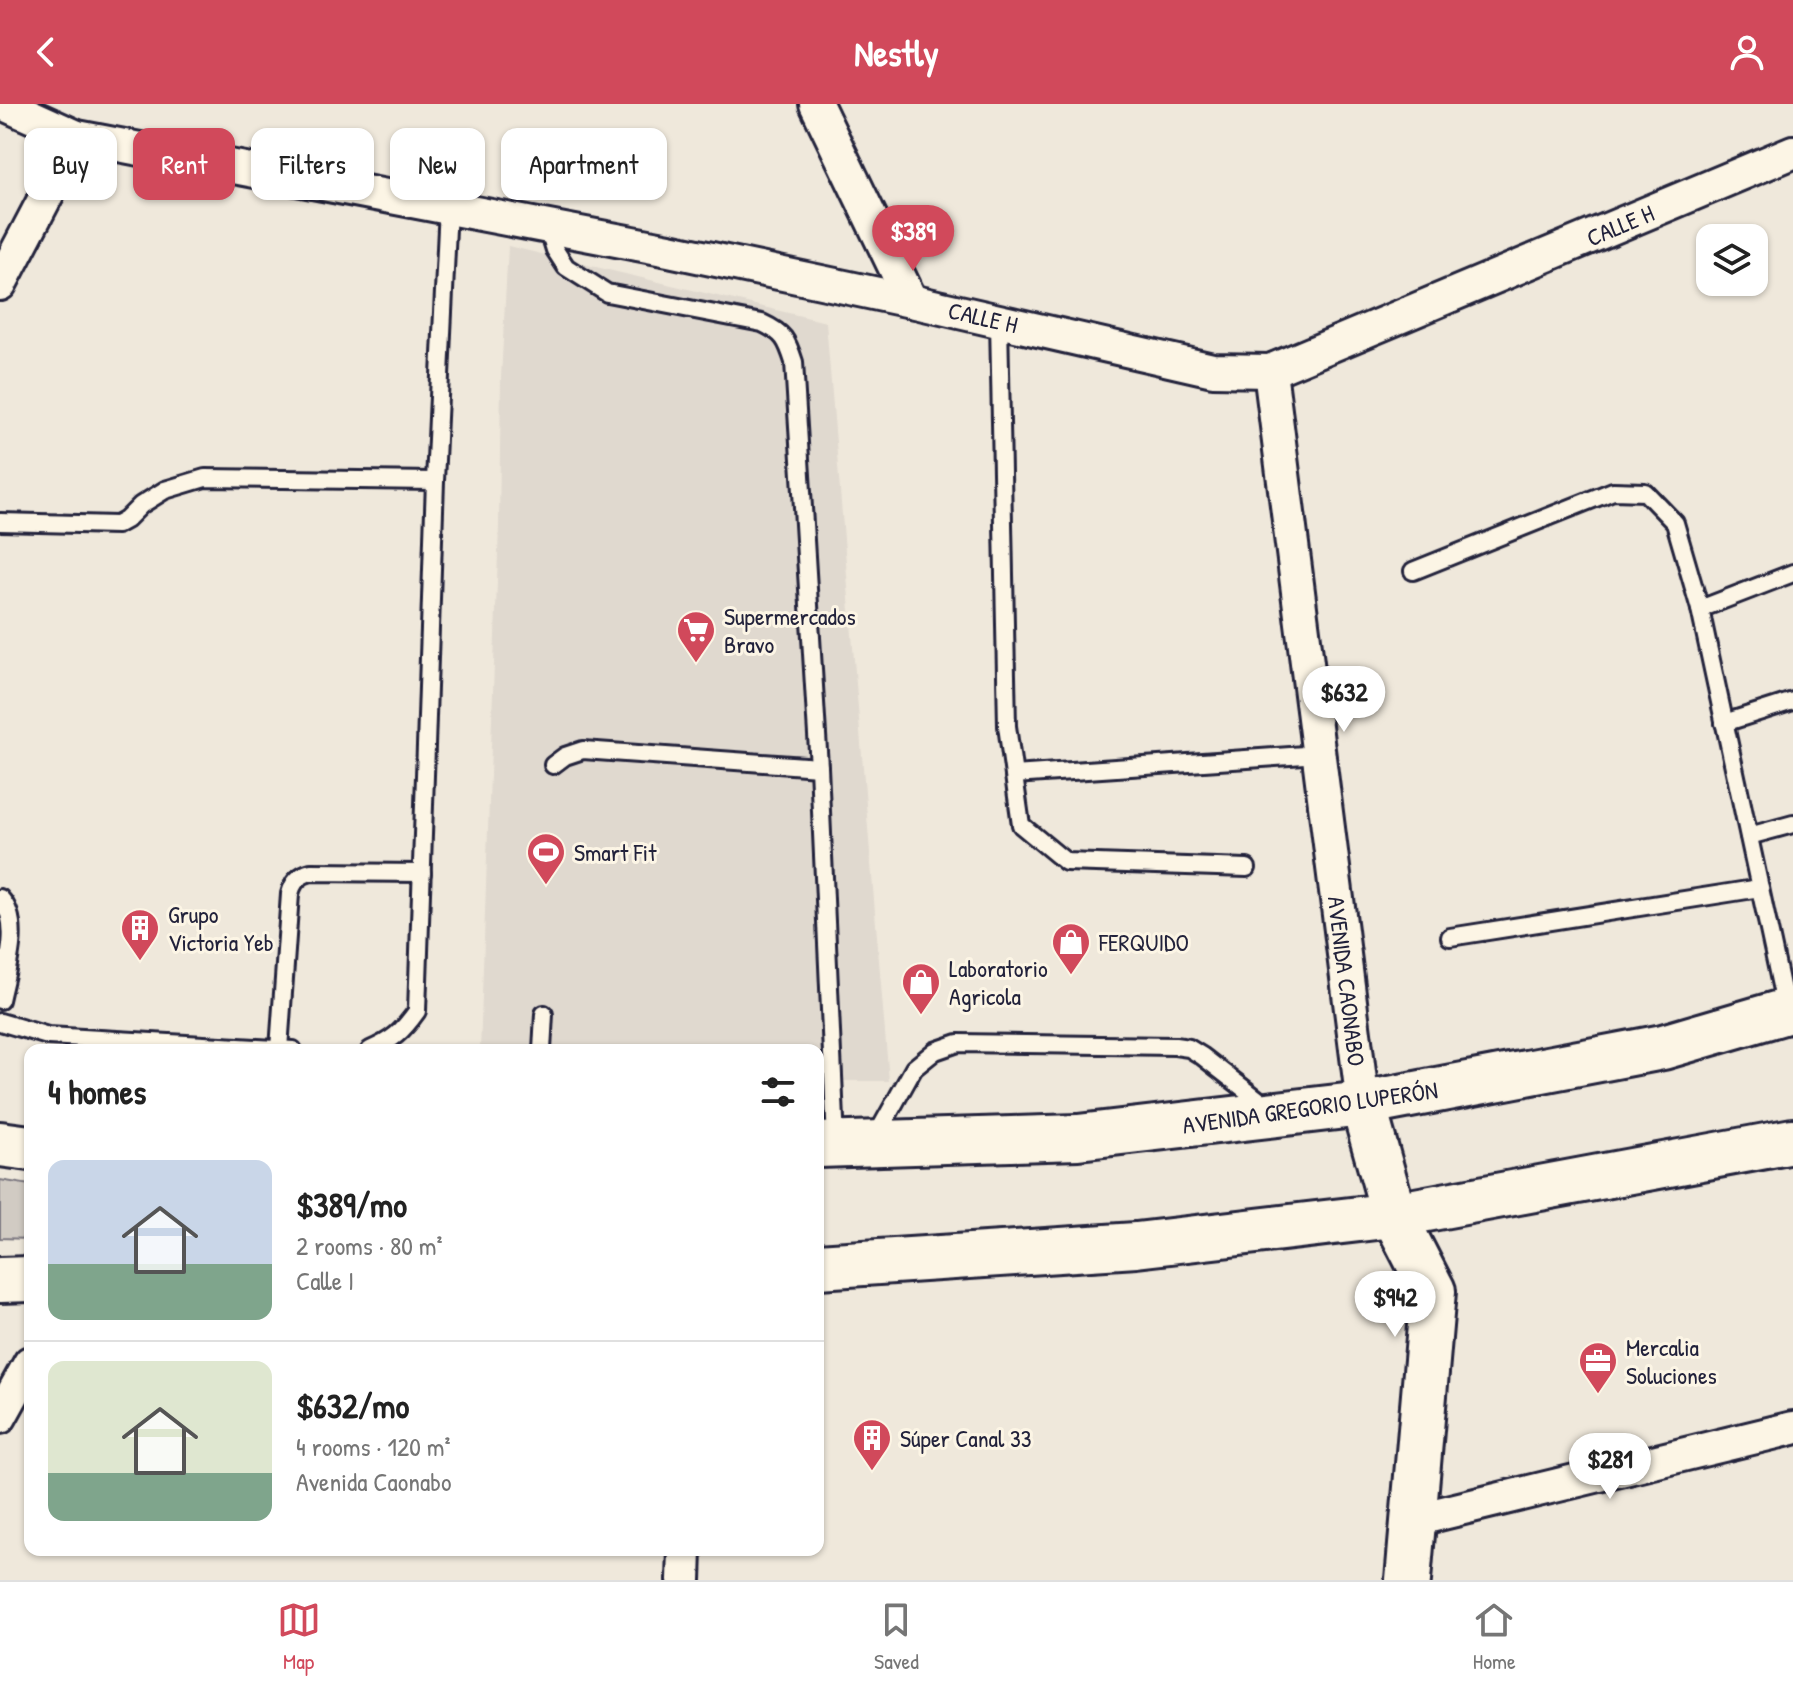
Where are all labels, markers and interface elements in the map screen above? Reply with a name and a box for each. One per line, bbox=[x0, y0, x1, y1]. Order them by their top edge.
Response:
text: Nestly bbox=[854, 28, 939, 77]
icon: back bbox=[24, 30, 68, 74]
icon: person bbox=[1725, 30, 1769, 74]
chip: Buy bbox=[24, 128, 117, 200]
chip: Rent bbox=[133, 128, 235, 200]
chip: Filters bbox=[251, 128, 374, 200]
chip: New bbox=[390, 128, 485, 200]
chip: Apartment bbox=[501, 128, 667, 200]
street label: CALLE H bbox=[1581, 197, 1659, 253]
pin: $389 bbox=[866, 205, 960, 273]
text: $389 bbox=[890, 213, 936, 248]
map controls bbox=[1696, 224, 1768, 296]
button: layers bbox=[1696, 224, 1768, 296]
street label: CALLE H bbox=[945, 294, 1021, 340]
place label: Supermercados Bravo bbox=[724, 600, 856, 660]
supermarket icon: Supermercados Bravo bbox=[675, 609, 717, 664]
pin: $632 bbox=[1297, 666, 1391, 734]
text: $632 bbox=[1320, 674, 1368, 709]
sports icon: Smart Fit bbox=[525, 831, 567, 886]
place label: Smart Fit bbox=[574, 836, 657, 868]
street label: AVENIDA CAONABO bbox=[1321, 894, 1373, 1068]
place label: Grupo Victoria Yeb bbox=[168, 898, 274, 958]
building icon: Grupo Victoria Yeb bbox=[119, 907, 161, 962]
shop icon: FERQUIDO bbox=[1050, 921, 1092, 976]
place label: FERQUIDO bbox=[1098, 926, 1189, 958]
place label: Laboratorio Agricola bbox=[949, 952, 1048, 1012]
shop icon: Laboratorio Agricola bbox=[900, 961, 942, 1016]
text: 4 homes bbox=[48, 1069, 146, 1115]
icon: filters bbox=[756, 1070, 800, 1114]
street label: AVENIDA GREGORIO LUPERÓN bbox=[1180, 1073, 1440, 1141]
text: $389/mo bbox=[296, 1182, 407, 1228]
icon: home bbox=[112, 1192, 208, 1288]
text: 2 rooms · 80 m² bbox=[296, 1228, 443, 1263]
text: Calle I bbox=[296, 1263, 354, 1298]
pin: $942 bbox=[1348, 1271, 1442, 1339]
text: $942 bbox=[1373, 1279, 1417, 1314]
place label: Mercalia Soluciones bbox=[1626, 1331, 1717, 1391]
office icon: Mercalia Soluciones bbox=[1577, 1340, 1619, 1395]
text: $632/mo bbox=[296, 1383, 409, 1429]
icon: home bbox=[112, 1393, 208, 1489]
building icon: Súper Canal 33 bbox=[851, 1417, 893, 1472]
place label: Súper Canal 33 bbox=[900, 1422, 1031, 1454]
text: 4 rooms · 120 m² bbox=[296, 1429, 450, 1464]
pin: $281 bbox=[1563, 1433, 1657, 1501]
text: $281 bbox=[1587, 1441, 1633, 1476]
text: Avenida Caonabo bbox=[296, 1464, 451, 1499]
tab: Map bbox=[277, 1598, 321, 1676]
tab: Saved bbox=[874, 1598, 919, 1676]
tab: Home bbox=[1472, 1598, 1516, 1676]

